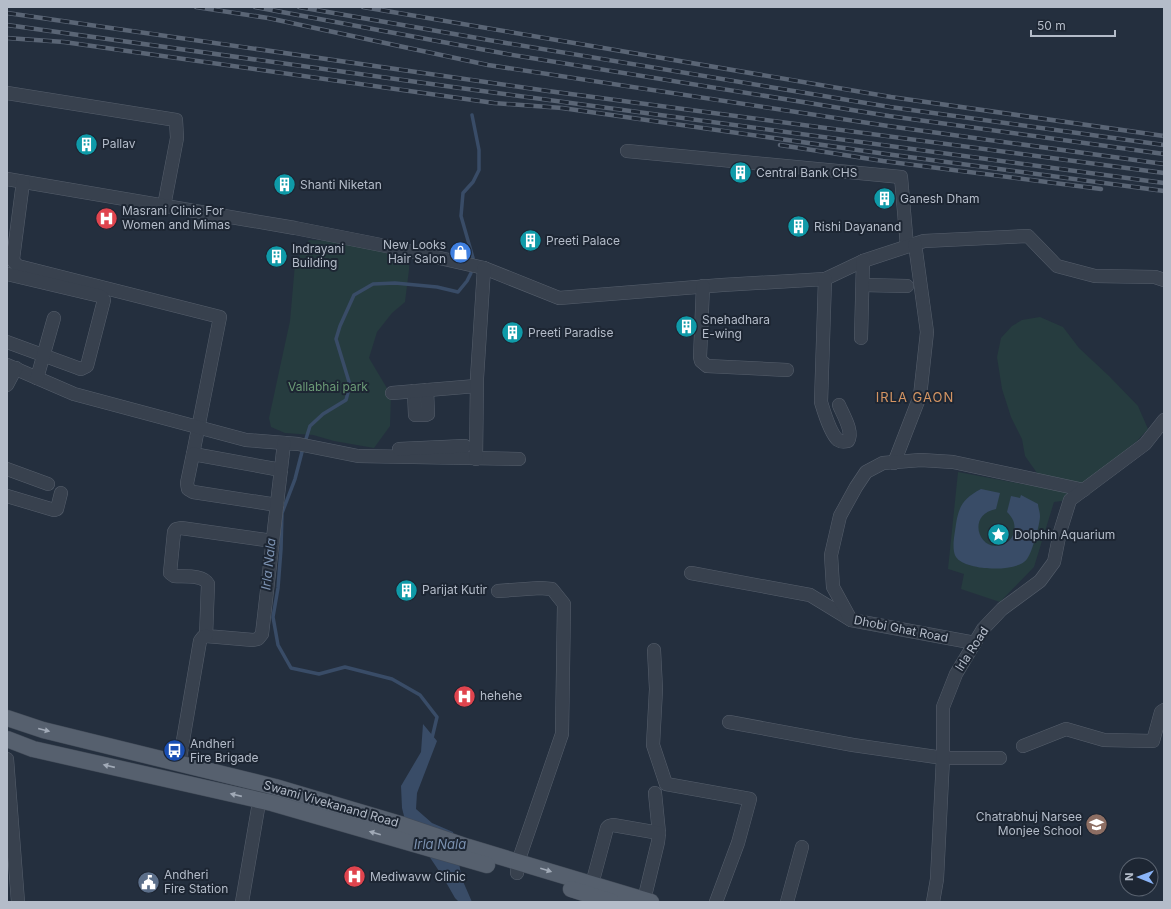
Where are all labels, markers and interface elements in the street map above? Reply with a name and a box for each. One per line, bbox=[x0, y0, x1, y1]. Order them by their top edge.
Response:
scale bar bbox=[1031, 12, 1115, 38]
text: 50 m bbox=[1037, 18, 1066, 33]
building icon: Pallav bbox=[74, 131, 100, 157]
place label: Pallav bbox=[102, 136, 136, 151]
building icon: Central Bank CHS bbox=[727, 160, 753, 186]
place label: Central Bank CHS bbox=[756, 165, 858, 180]
building icon: Shanti Niketan bbox=[272, 172, 298, 198]
place label: Shanti Niketan bbox=[300, 177, 382, 192]
building icon: Ganesh Dham bbox=[872, 186, 898, 212]
place label: Ganesh Dham bbox=[900, 191, 980, 206]
place label: Masrani Clinic For Women and Mimas bbox=[122, 203, 230, 232]
hospital icon: Masrani Clinic For Women and Mimas bbox=[94, 205, 120, 231]
building icon: Rishi Dayanand bbox=[786, 214, 812, 240]
place label: Rishi Dayanand bbox=[814, 219, 901, 234]
building icon: Preeti Palace bbox=[518, 228, 544, 254]
place label: Preeti Palace bbox=[546, 233, 620, 248]
place label: New Looks Hair Salon bbox=[383, 237, 446, 266]
shop icon: New Looks Hair Salon bbox=[448, 239, 474, 265]
place label: Indrayani Building bbox=[292, 241, 344, 270]
building icon: Indrayani Building bbox=[264, 243, 290, 269]
place label: Snehadhara E-wing bbox=[702, 312, 770, 341]
building icon: Snehadhara E-wing bbox=[673, 314, 699, 340]
building icon: Preeti Paradise bbox=[499, 320, 525, 346]
place label: Preeti Paradise bbox=[528, 325, 613, 340]
park label: Vallabhai park bbox=[288, 379, 368, 394]
district label: IRLA GAON bbox=[876, 389, 954, 405]
place icon: Dolphin Aquarium bbox=[985, 522, 1011, 548]
place label: Dolphin Aquarium bbox=[1014, 527, 1115, 542]
water label: Irla Nala bbox=[257, 537, 279, 591]
building icon: Parijat Kutir bbox=[394, 577, 420, 603]
place label: Parijat Kutir bbox=[422, 582, 488, 597]
street label: Dhobi Ghat Road bbox=[853, 612, 949, 645]
street label: Irla Road bbox=[952, 624, 991, 674]
hospital icon: hehehe bbox=[452, 683, 478, 709]
place label: hehehe bbox=[480, 688, 522, 703]
one-way arrow bbox=[38, 727, 50, 733]
place label: Andheri Fire Brigade bbox=[190, 736, 259, 765]
bus stop icon: Andheri Fire Brigade bbox=[161, 738, 187, 764]
one-way arrow bbox=[103, 762, 115, 768]
street label: Swami Vivekanand Road bbox=[262, 777, 400, 830]
one-way arrow bbox=[229, 791, 242, 797]
place label: Chatrabhuj Narsee Monjee School bbox=[976, 809, 1082, 838]
school or university icon: Chatrabhuj Narsee Monjee School bbox=[1084, 811, 1110, 837]
one-way arrow bbox=[368, 830, 380, 836]
water label: Irla Nala bbox=[414, 836, 466, 852]
north arrow bbox=[1119, 857, 1159, 897]
hospital icon: Mediwavw Clinic bbox=[341, 864, 367, 890]
place label: Andheri Fire Station bbox=[164, 867, 228, 896]
one-way arrow bbox=[540, 867, 552, 873]
public building icon: Andheri Fire Station bbox=[136, 869, 162, 895]
place label: Mediwavw Clinic bbox=[370, 869, 466, 884]
text: N bbox=[1122, 873, 1136, 881]

